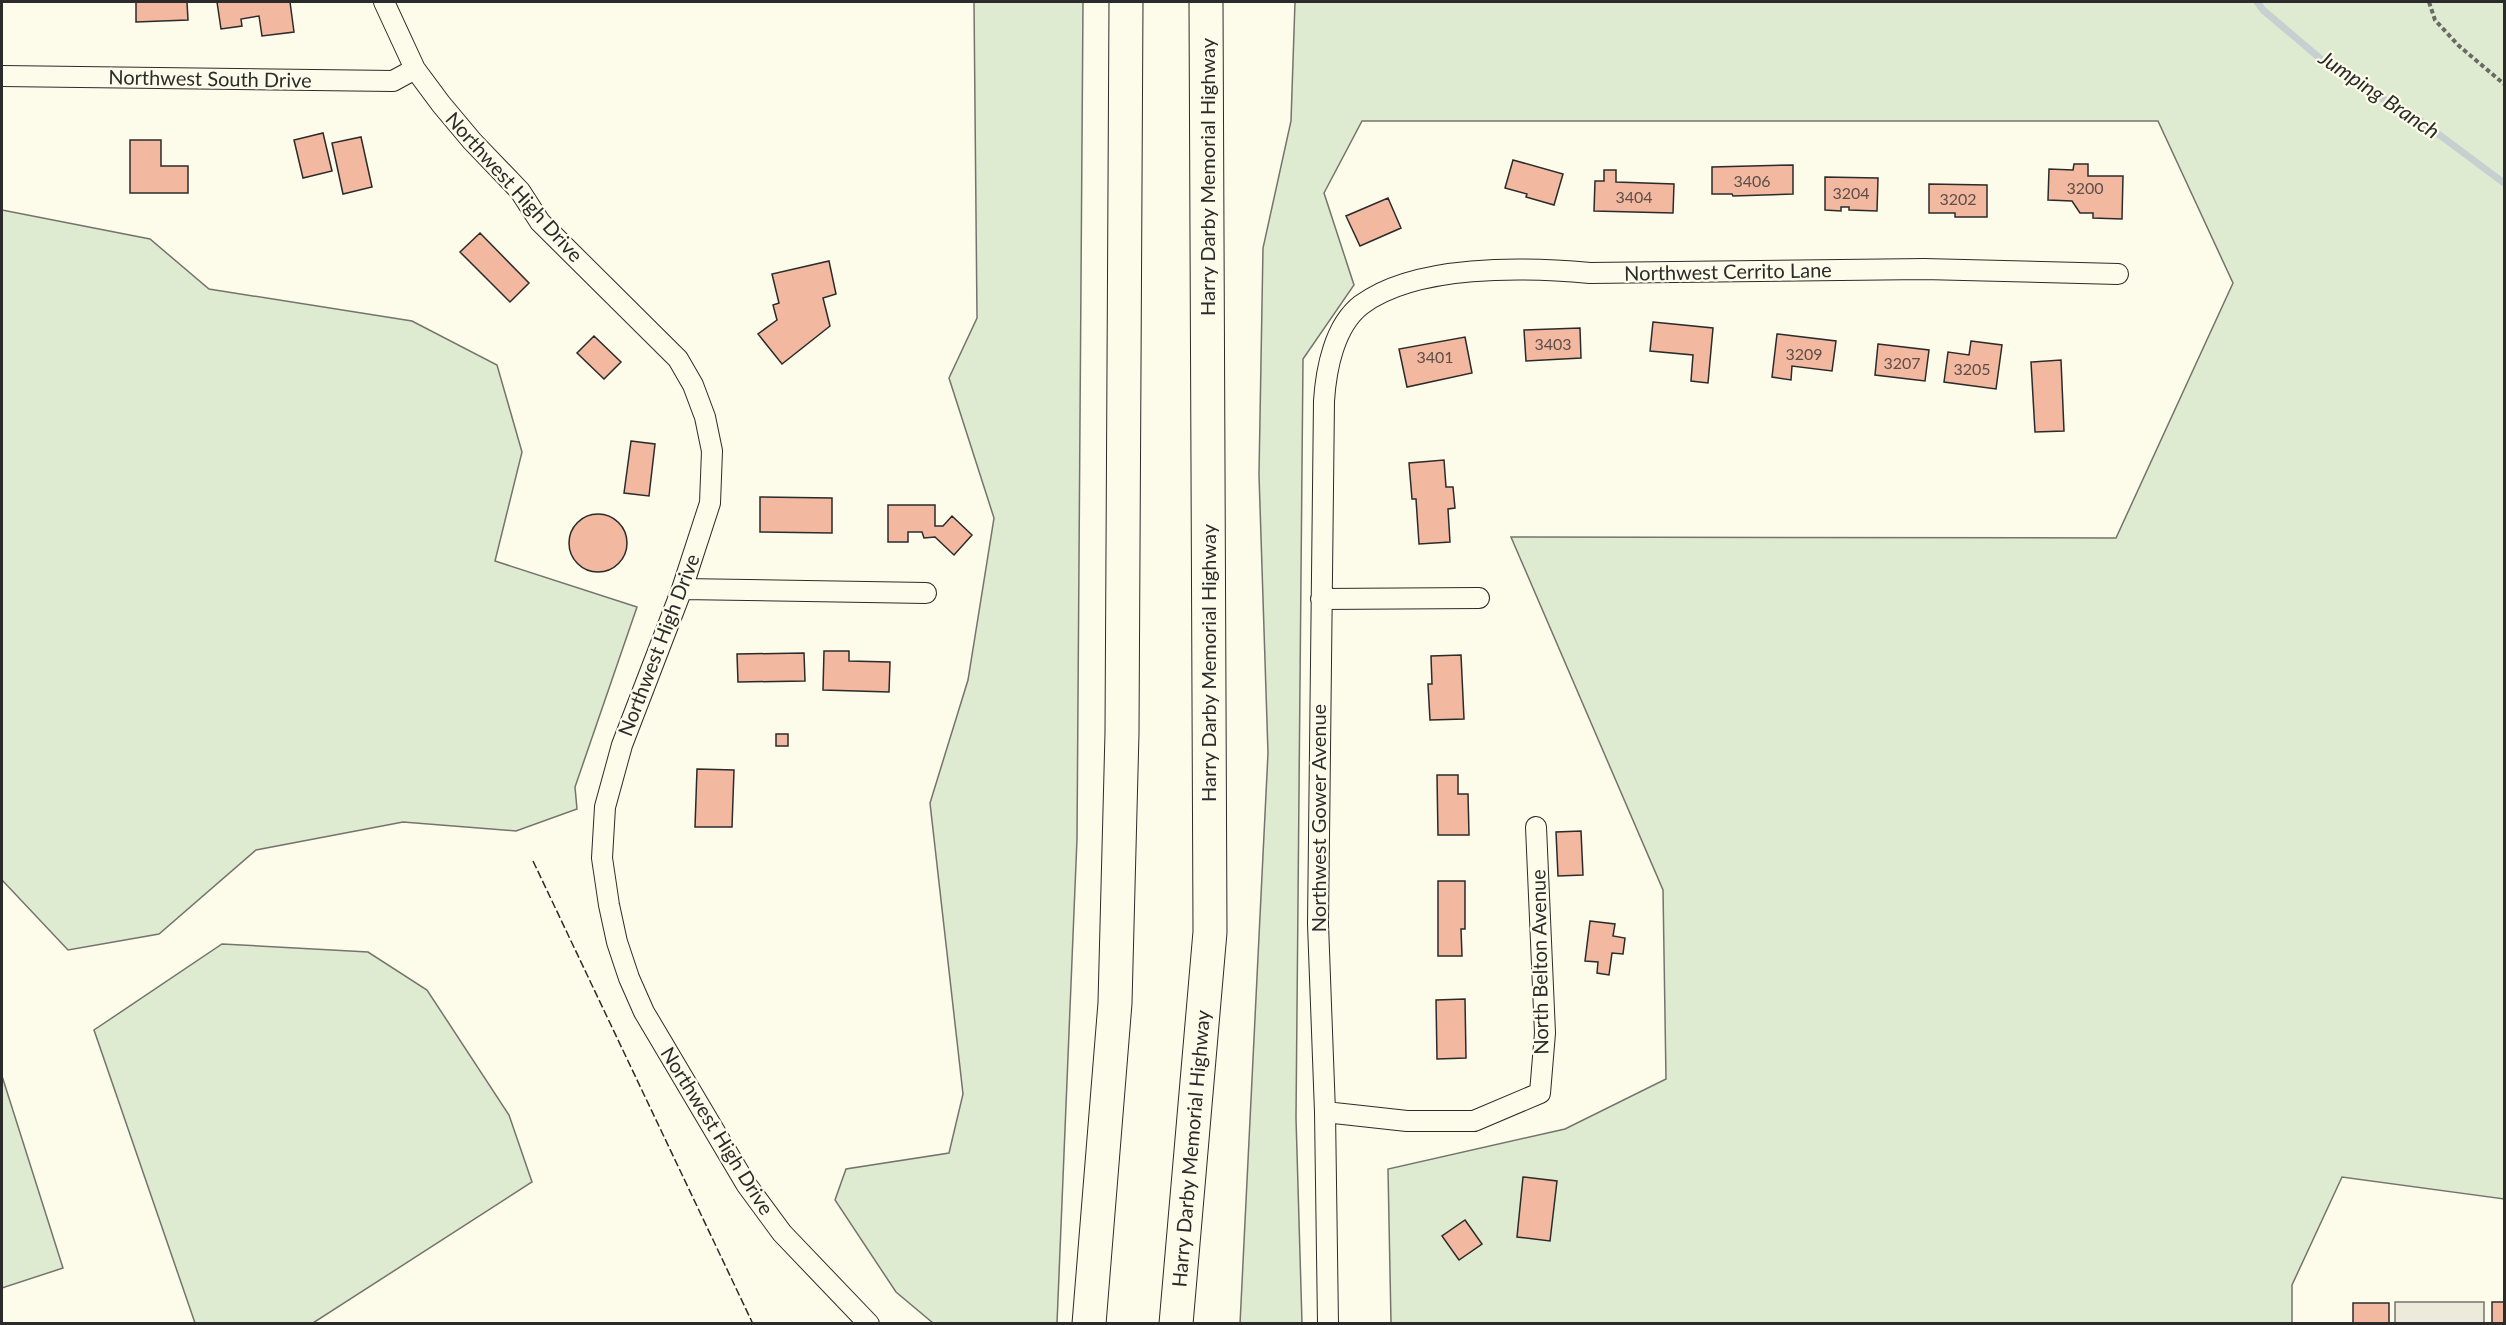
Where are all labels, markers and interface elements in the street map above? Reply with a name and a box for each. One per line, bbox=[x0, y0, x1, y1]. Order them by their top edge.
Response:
street label: Harry Darby Memorial Highway bbox=[1195, 37, 1219, 316]
water label: Jumping Branch bbox=[2314, 44, 2445, 143]
street label: Northwest South Drive bbox=[108, 64, 312, 92]
street label: Northwest High Drive bbox=[441, 107, 588, 266]
house number: 3406 bbox=[1733, 171, 1771, 190]
house number: 3200 bbox=[2066, 178, 2104, 197]
house number: 3204 bbox=[1832, 183, 1870, 202]
house number: 3404 bbox=[1615, 187, 1653, 206]
house number: 3202 bbox=[1939, 189, 1977, 208]
street label: Northwest Cerrito Lane bbox=[1624, 257, 1832, 285]
house number: 3403 bbox=[1534, 334, 1572, 353]
house number: 3209 bbox=[1785, 344, 1823, 363]
house number: 3401 bbox=[1416, 347, 1454, 366]
house number: 3207 bbox=[1883, 353, 1921, 372]
house number: 3205 bbox=[1953, 359, 1991, 378]
street label: Harry Darby Memorial Highway bbox=[1196, 523, 1220, 802]
street label: Northwest High Drive bbox=[612, 550, 704, 739]
street label: Northwest Gower Avenue bbox=[1306, 704, 1330, 932]
street label: North Belton Avenue bbox=[1525, 869, 1553, 1055]
street label: Harry Darby Memorial Highway bbox=[1166, 1008, 1214, 1288]
street label: Northwest High Drive bbox=[656, 1042, 779, 1219]

